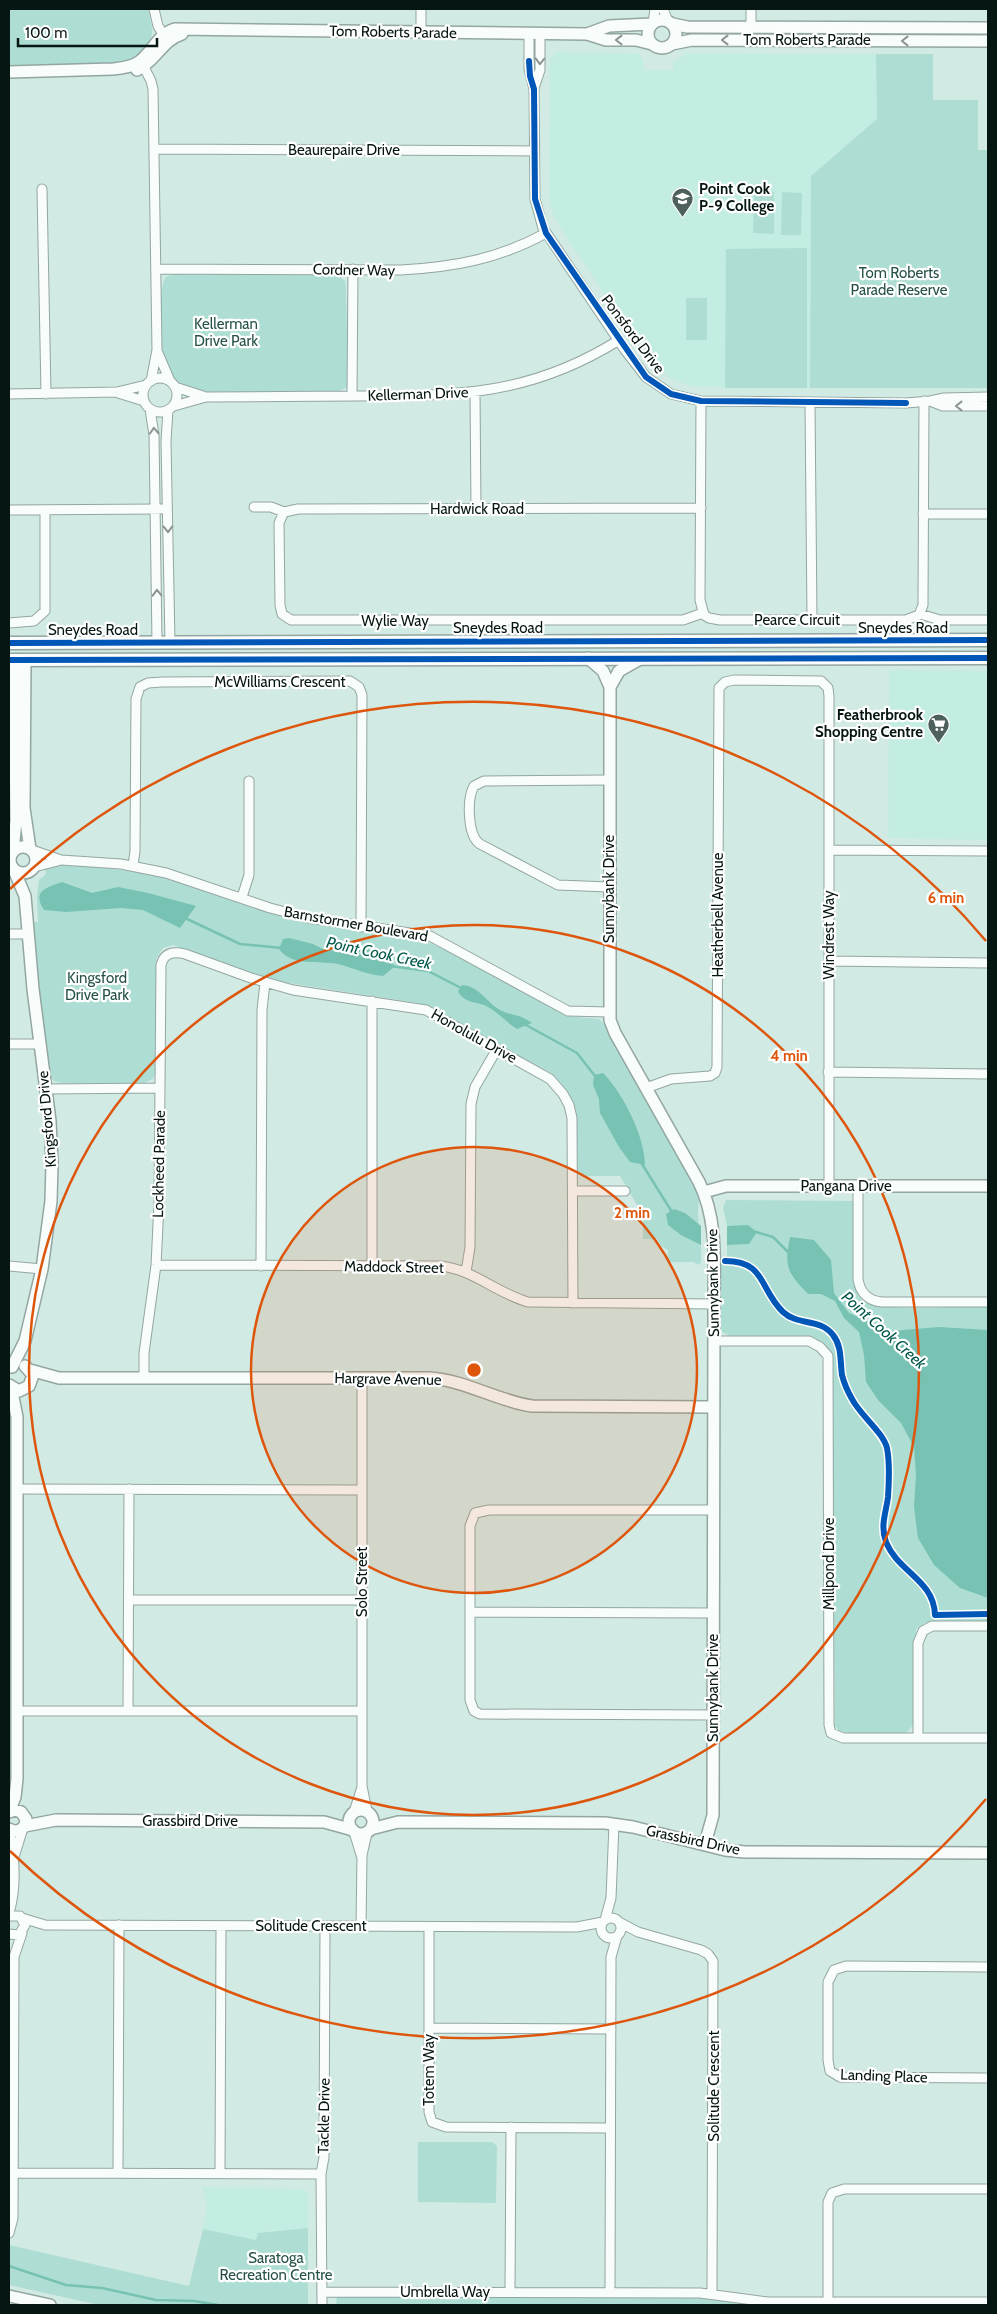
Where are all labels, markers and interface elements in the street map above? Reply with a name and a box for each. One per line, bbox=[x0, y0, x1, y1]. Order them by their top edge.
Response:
scale bar bbox=[18, 15, 156, 47]
street label: Tom Roberts Parade bbox=[329, 22, 457, 42]
text: 100 m bbox=[25, 24, 67, 42]
street label: Tom Roberts Parade bbox=[743, 31, 871, 49]
one-way arrow bbox=[615, 35, 622, 45]
one-way arrow bbox=[720, 35, 728, 45]
one-way arrow bbox=[900, 36, 908, 46]
one-way arrow bbox=[535, 58, 545, 66]
street label: Beaurepaire Drive bbox=[288, 141, 400, 159]
place label: Point Cook P-9 College bbox=[699, 180, 775, 215]
school or university icon: Point Cook P-9 College bbox=[671, 186, 695, 217]
street label: Cordner Way bbox=[313, 260, 396, 280]
park label: Tom Roberts Parade Reserve bbox=[851, 264, 948, 299]
street label: Ponsford Drive bbox=[597, 291, 669, 377]
park label: Kellerman Drive Park bbox=[194, 315, 258, 350]
street label: Kellerman Drive bbox=[367, 383, 469, 405]
one-way arrow bbox=[954, 401, 962, 411]
one-way arrow bbox=[148, 427, 159, 435]
street label: Hardwick Road bbox=[430, 500, 524, 518]
one-way arrow bbox=[163, 526, 173, 533]
one-way arrow bbox=[152, 589, 162, 597]
street label: Pearce Circuit bbox=[754, 611, 840, 629]
street label: Wylie Way bbox=[361, 612, 429, 630]
street label: Sneydes Road bbox=[453, 619, 543, 637]
street label: Sneydes Road bbox=[858, 619, 948, 637]
street label: Sneydes Road bbox=[48, 621, 138, 639]
street label: McWilliams Crescent bbox=[214, 673, 346, 691]
place label: Featherbrook Shopping Centre bbox=[815, 706, 924, 741]
supermarket icon: Featherbrook Shopping Centre bbox=[927, 712, 951, 743]
street label: Sunnybank Drive bbox=[600, 835, 618, 943]
street label: Heatherbell Avenue bbox=[709, 852, 727, 977]
text: 6 min bbox=[928, 889, 964, 907]
street label: Windrest Way bbox=[820, 890, 838, 979]
street label: Barnstormer Boulevard bbox=[283, 902, 429, 946]
water label: Point Cook Creek bbox=[325, 933, 434, 974]
park label: Kingsford Drive Park bbox=[65, 969, 129, 1004]
street label: Honolulu Drive bbox=[428, 1005, 520, 1067]
text: 4 min bbox=[770, 1047, 808, 1065]
street label: Kingsford Drive bbox=[34, 1070, 60, 1168]
street label: Lockheed Parade bbox=[149, 1110, 169, 1218]
street label: Pangana Drive bbox=[800, 1177, 892, 1195]
text: 2 min bbox=[614, 1204, 650, 1222]
street label: Sunnybank Drive bbox=[703, 1228, 723, 1337]
street label: Maddock Street bbox=[344, 1257, 444, 1277]
water label: Point Cook Creek bbox=[838, 1287, 931, 1374]
centre of rings bbox=[465, 1361, 483, 1379]
street label: Hargrave Avenue bbox=[334, 1369, 442, 1389]
street label: Millpond Drive bbox=[820, 1517, 838, 1610]
street label: Solo Street bbox=[353, 1547, 371, 1617]
street label: Sunnybank Drive bbox=[704, 1634, 722, 1742]
street label: Grassbird Drive bbox=[142, 1812, 238, 1830]
street label: Grassbird Drive bbox=[644, 1821, 742, 1859]
street label: Solitude Crescent bbox=[255, 1917, 367, 1935]
street label: Solitude Crescent bbox=[705, 2030, 723, 2142]
street label: Totem Way bbox=[420, 2033, 438, 2106]
street label: Landing Place bbox=[840, 2065, 928, 2087]
street label: Tackle Drive bbox=[314, 2078, 334, 2154]
park label: Saratoga Recreation Centre bbox=[219, 2249, 333, 2284]
street label: Umbrella Way bbox=[400, 2283, 490, 2301]

